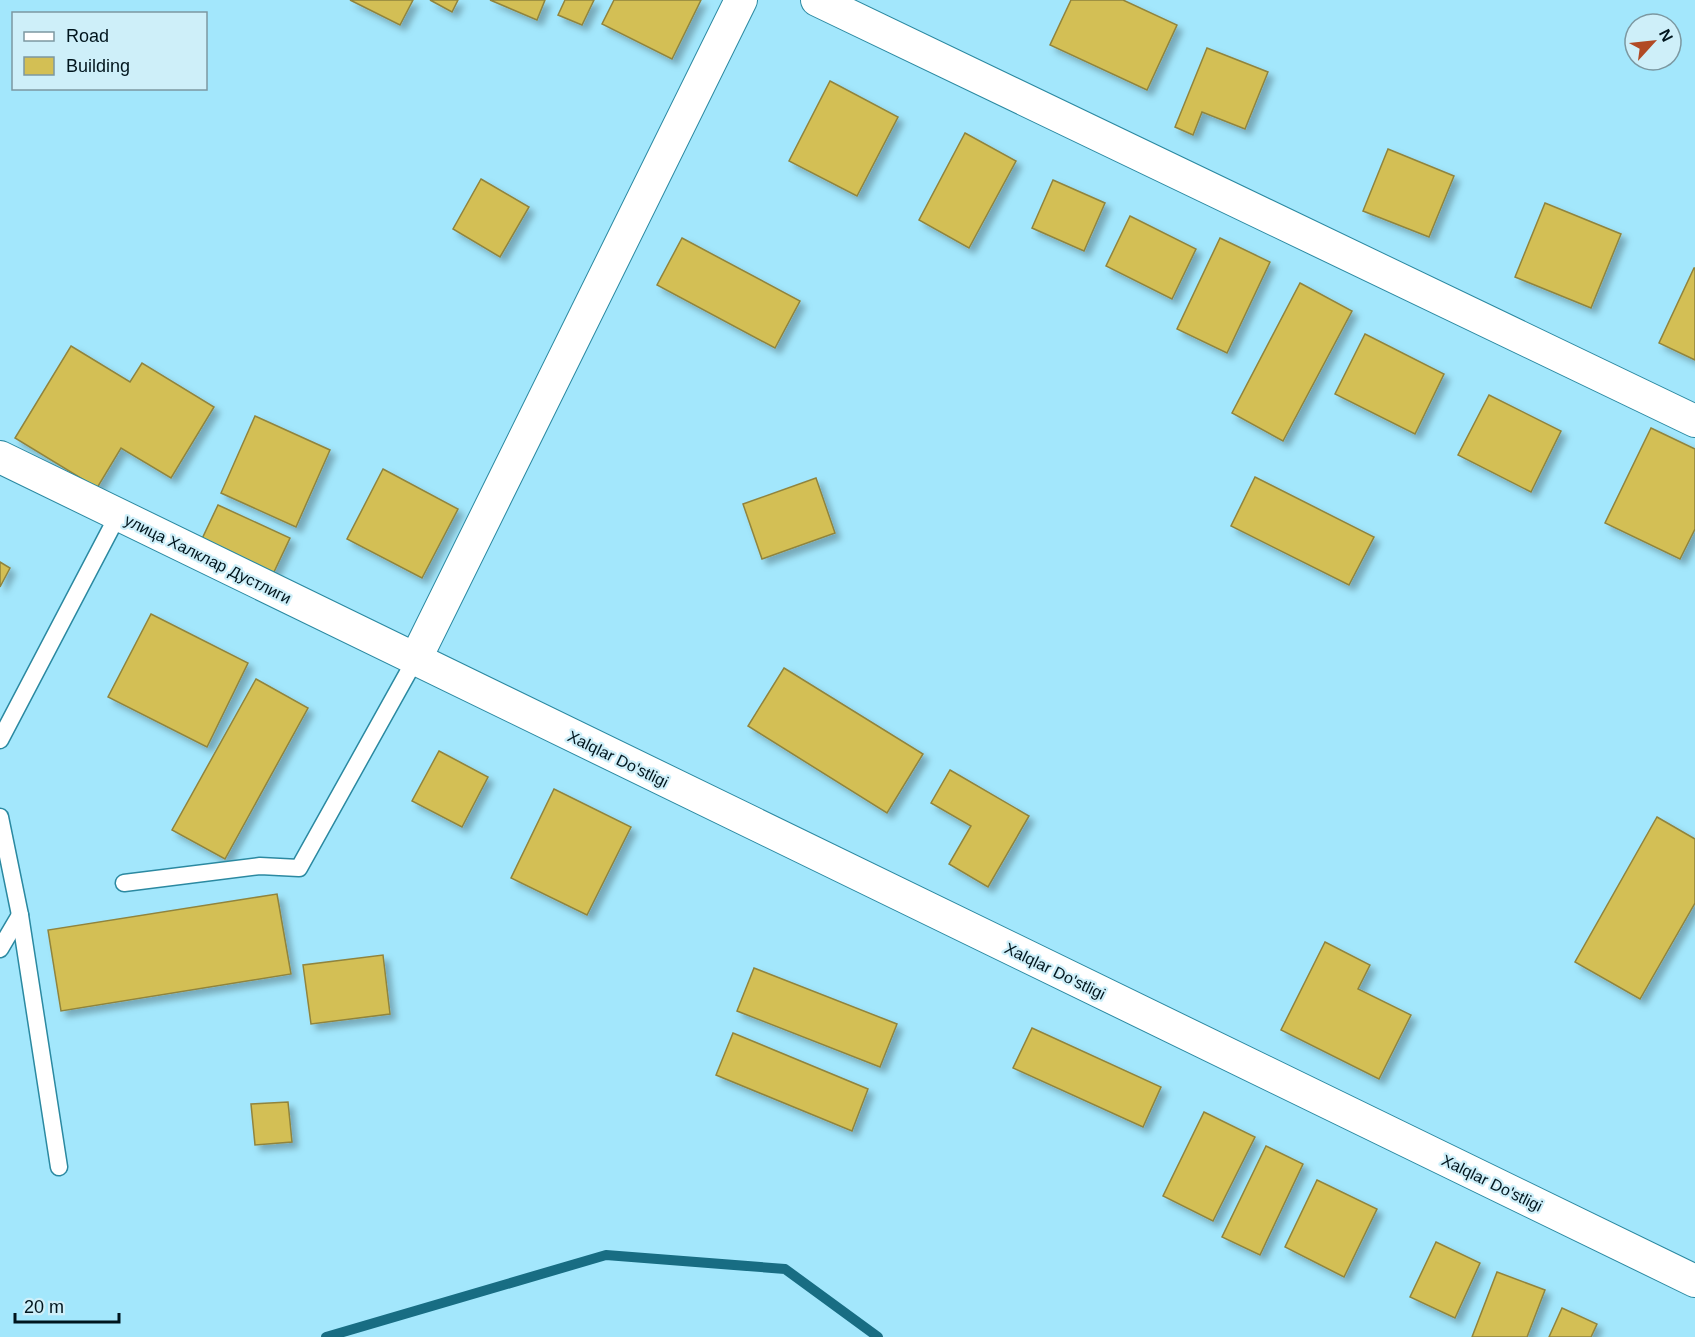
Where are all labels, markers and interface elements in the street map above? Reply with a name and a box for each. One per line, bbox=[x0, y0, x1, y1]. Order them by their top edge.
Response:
legend bbox=[12, 12, 207, 90]
north arrow bbox=[1623, 12, 1683, 72]
text: Road bbox=[66, 26, 109, 46]
text: N bbox=[1656, 26, 1676, 44]
text: Building bbox=[66, 56, 130, 76]
street label: улица Халклар Дустлиги bbox=[122, 511, 294, 607]
street label: Xalqlar Do'stligi bbox=[565, 727, 671, 791]
street label: Xalqlar Do'stligi bbox=[1002, 939, 1108, 1003]
street label: Xalqlar Do'stligi bbox=[1439, 1151, 1545, 1215]
scale bar bbox=[15, 1286, 118, 1324]
text: 20 m bbox=[24, 1297, 64, 1317]

